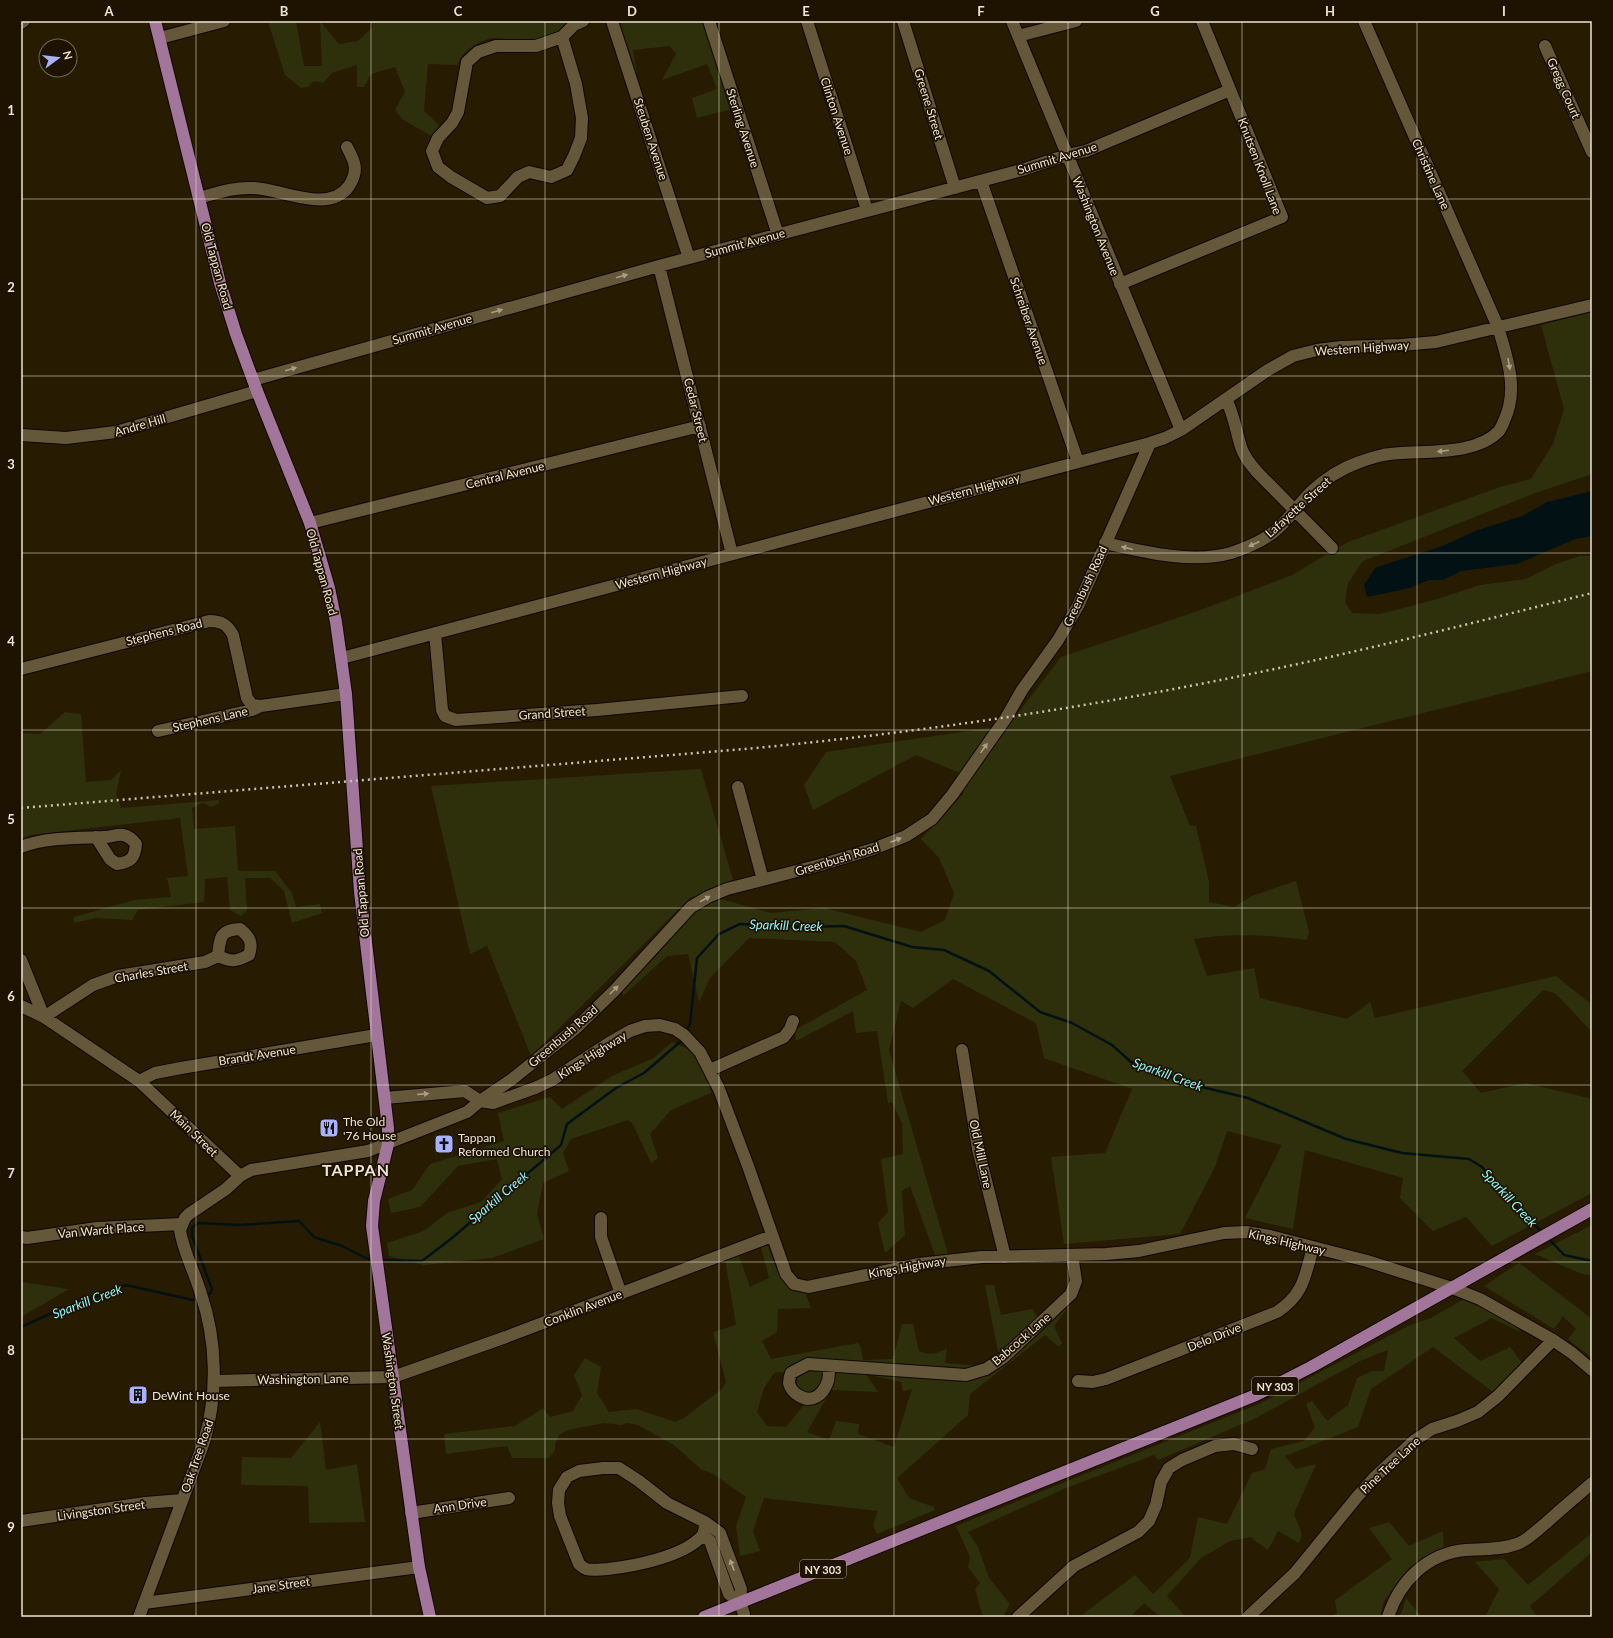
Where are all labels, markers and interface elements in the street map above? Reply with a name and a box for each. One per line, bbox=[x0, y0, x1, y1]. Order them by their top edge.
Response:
text: A bbox=[103, 3, 114, 19]
text: B bbox=[280, 3, 289, 19]
text: C bbox=[454, 3, 463, 19]
text: D bbox=[627, 3, 637, 19]
text: E bbox=[802, 3, 810, 19]
text: F bbox=[977, 3, 985, 19]
text: G bbox=[1150, 3, 1160, 19]
text: H bbox=[1325, 3, 1335, 19]
text: I bbox=[1502, 3, 1506, 19]
north arrow bbox=[38, 38, 78, 78]
text: N bbox=[61, 50, 76, 61]
street label: Gregg Court bbox=[1544, 55, 1584, 121]
street label: Greene Street bbox=[911, 67, 947, 142]
street label: Clinton Avenue bbox=[817, 75, 857, 157]
street label: Sterling Avenue bbox=[723, 87, 763, 169]
street label: Steuben Avenue bbox=[631, 96, 671, 182]
text: 1 bbox=[7, 102, 15, 118]
street label: Knutsen Knoll Lane bbox=[1235, 116, 1285, 216]
street label: Christine Lane bbox=[1409, 136, 1453, 212]
street label: Summit Avenue bbox=[1015, 139, 1099, 177]
street label: Washington Avenue bbox=[1069, 174, 1123, 278]
street label: Old Tappan Road bbox=[198, 221, 236, 311]
street label: Summit Avenue bbox=[703, 225, 787, 261]
one-way arrow bbox=[616, 273, 628, 279]
street label: Schreiber Avenue bbox=[1007, 275, 1051, 367]
text: 2 bbox=[7, 279, 15, 295]
one-way arrow bbox=[491, 308, 503, 314]
street label: Summit Avenue bbox=[390, 310, 474, 348]
street label: Western Highway bbox=[1314, 337, 1410, 359]
one-way arrow bbox=[1506, 358, 1512, 371]
one-way arrow bbox=[284, 366, 297, 372]
street label: Cedar Street bbox=[681, 376, 711, 444]
street label: Andre Hill bbox=[113, 411, 167, 439]
one-way arrow bbox=[1437, 447, 1449, 454]
text: 3 bbox=[7, 456, 15, 472]
street label: Central Avenue bbox=[464, 458, 546, 492]
street label: Western Highway bbox=[927, 469, 1022, 508]
street label: Lafayette Street bbox=[1262, 473, 1335, 541]
street label: Old Tappan Road bbox=[303, 527, 341, 617]
one-way arrow bbox=[1248, 541, 1259, 547]
street label: Greenbush Road bbox=[1060, 543, 1110, 629]
one-way arrow bbox=[1120, 545, 1132, 551]
street label: Western Highway bbox=[614, 553, 709, 592]
street label: Stephens Road bbox=[124, 615, 204, 649]
text: 4 bbox=[7, 633, 15, 649]
street label: Stephens Lane bbox=[171, 703, 249, 735]
street label: Grand Street bbox=[518, 703, 587, 723]
one-way arrow bbox=[980, 743, 988, 754]
text: 5 bbox=[7, 811, 15, 827]
one-way arrow bbox=[891, 837, 903, 843]
street label: Greenbush Road bbox=[793, 839, 881, 879]
street label: Old Tappan Road bbox=[350, 848, 372, 938]
one-way arrow bbox=[699, 896, 711, 902]
water label: Sparkill Creek bbox=[749, 916, 824, 934]
street label: Charles Street bbox=[113, 958, 189, 986]
one-way arrow bbox=[609, 986, 619, 995]
text: 6 bbox=[7, 988, 15, 1004]
street label: Greenbush Road bbox=[525, 1002, 601, 1070]
street label: Kings Highway bbox=[555, 1027, 630, 1082]
street label: Brandt Avenue bbox=[217, 1041, 297, 1069]
water label: Sparkill Creek bbox=[1131, 1054, 1206, 1094]
one-way arrow bbox=[417, 1091, 429, 1098]
street label: Main Street bbox=[167, 1106, 222, 1160]
place label: The Old '76 House bbox=[343, 1114, 396, 1143]
restaurant icon: The Old '76 House bbox=[318, 1117, 340, 1139]
street label: Old Mill Lane bbox=[966, 1118, 996, 1190]
place label: Tappan Reformed Church bbox=[458, 1130, 551, 1159]
church icon: Tappan Reformed Church bbox=[433, 1133, 455, 1155]
district label: TAPPAN bbox=[322, 1160, 390, 1179]
text: 7 bbox=[7, 1165, 15, 1181]
water label: Sparkill Creek bbox=[1479, 1166, 1541, 1231]
water label: Sparkill Creek bbox=[465, 1167, 532, 1227]
street label: Van Wardt Place bbox=[57, 1219, 145, 1241]
street label: Kings Highway bbox=[1247, 1226, 1328, 1258]
street label: Kings Highway bbox=[867, 1253, 948, 1281]
water label: Sparkill Creek bbox=[50, 1280, 125, 1322]
street label: Conklin Avenue bbox=[542, 1286, 624, 1330]
street label: Babcock Lane bbox=[989, 1309, 1053, 1369]
street label: Delo Drive bbox=[1185, 1319, 1243, 1355]
street label: Washington Street bbox=[379, 1331, 407, 1431]
text: 8 bbox=[7, 1342, 15, 1358]
street label: Washington Lane bbox=[257, 1371, 349, 1387]
road number: NY 303 bbox=[1252, 1377, 1298, 1395]
building icon: DeWint House bbox=[127, 1384, 149, 1406]
place label: DeWint House bbox=[152, 1388, 230, 1403]
street label: Oak Tree Road bbox=[177, 1417, 217, 1495]
street label: Pine Tree Lane bbox=[1357, 1433, 1423, 1497]
street label: Ann Drive bbox=[433, 1494, 487, 1516]
street label: Livingston Street bbox=[56, 1496, 147, 1524]
text: 9 bbox=[7, 1519, 15, 1535]
one-way arrow bbox=[728, 1559, 734, 1571]
road number: NY 303 bbox=[800, 1560, 846, 1578]
street label: Jane Street bbox=[251, 1573, 312, 1596]

